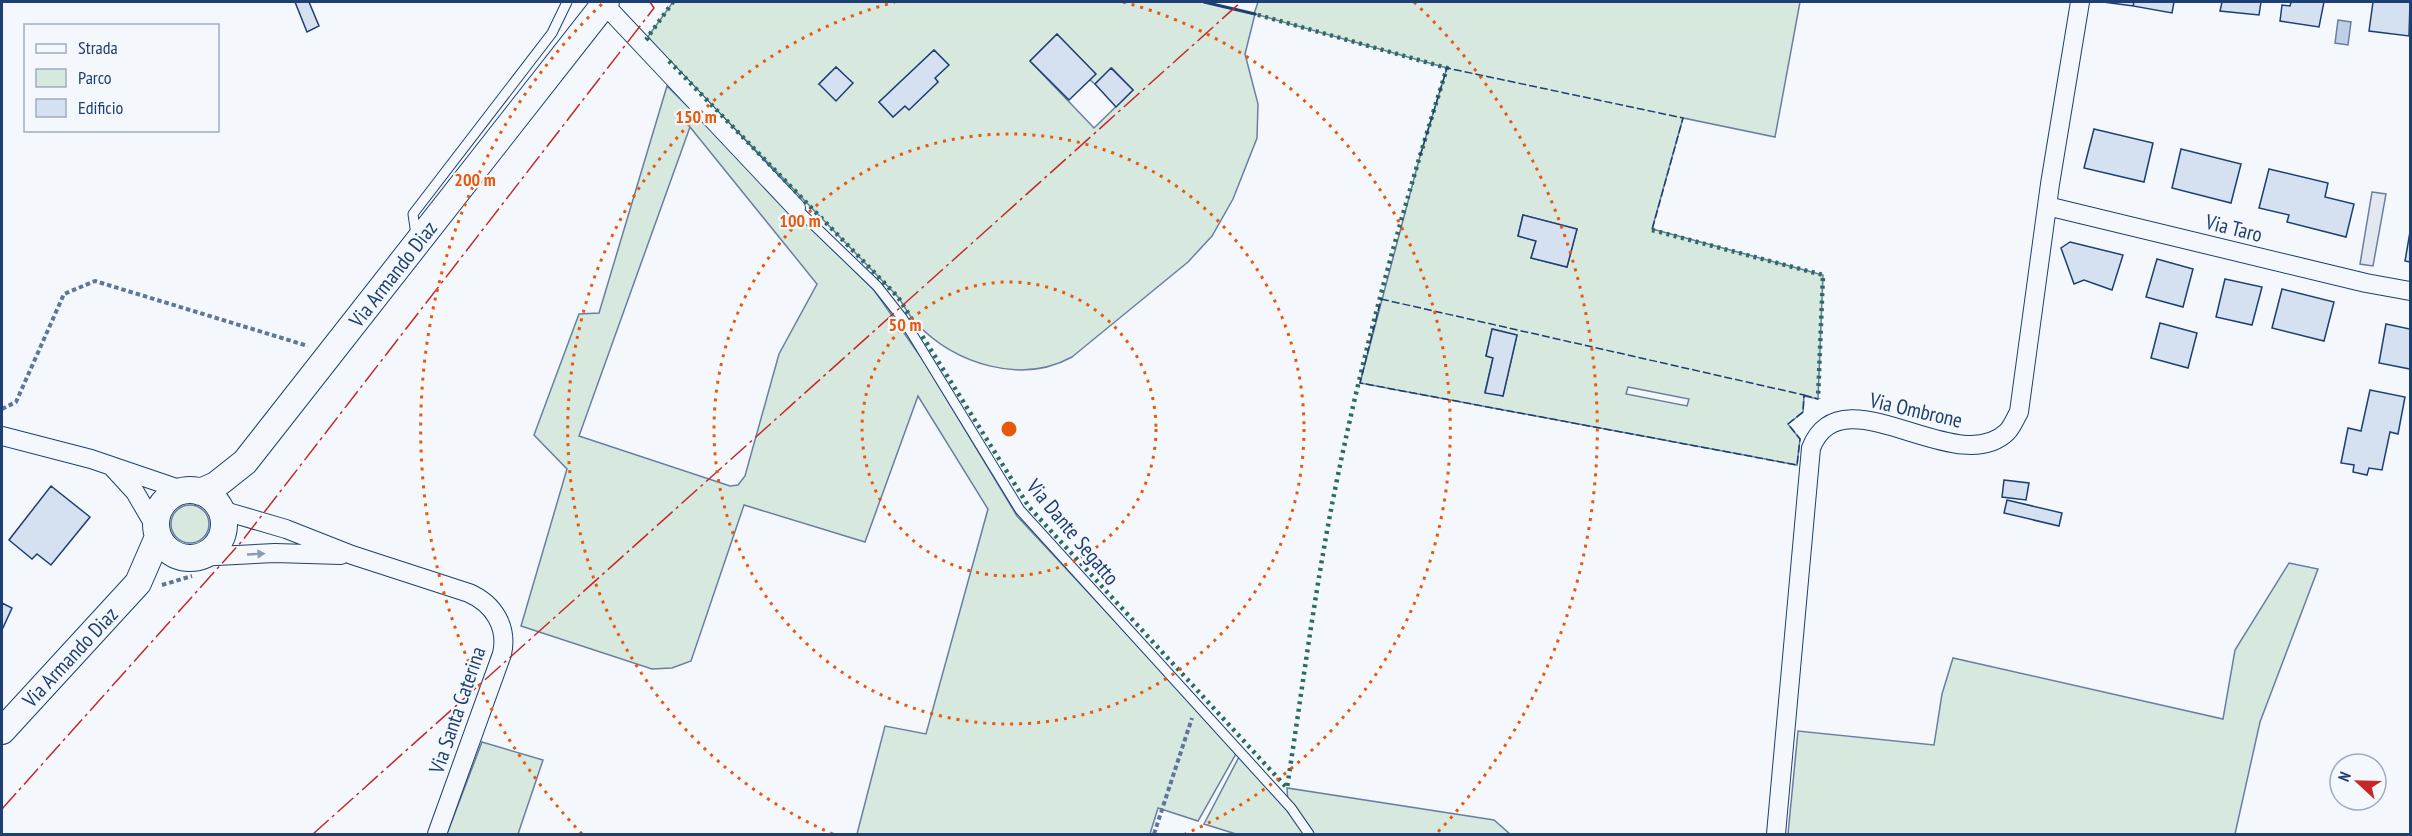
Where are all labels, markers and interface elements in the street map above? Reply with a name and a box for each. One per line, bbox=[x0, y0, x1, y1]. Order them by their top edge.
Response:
legend bbox=[24, 24, 219, 132]
text: Strada bbox=[78, 36, 118, 59]
text: Parco bbox=[78, 66, 112, 89]
text: Edificio bbox=[78, 96, 124, 119]
text: 150 m bbox=[675, 105, 717, 128]
text: 200 m bbox=[454, 168, 496, 191]
street label: Via Taro bbox=[2202, 208, 2265, 248]
text: 100 m bbox=[779, 209, 821, 232]
street label: Via Armando Diaz bbox=[342, 215, 443, 333]
text: 50 m bbox=[889, 313, 921, 336]
street label: Via Ombrone bbox=[1866, 386, 1965, 434]
centre of rings bbox=[999, 419, 1019, 439]
street label: Via Dante Segatto bbox=[1020, 473, 1125, 590]
one-way arrow bbox=[246, 549, 265, 558]
street label: Via Armando Diaz bbox=[16, 601, 123, 714]
street label: Via Santa Caterina bbox=[422, 643, 491, 778]
north arrow bbox=[2328, 752, 2388, 812]
text: N bbox=[2333, 769, 2355, 784]

